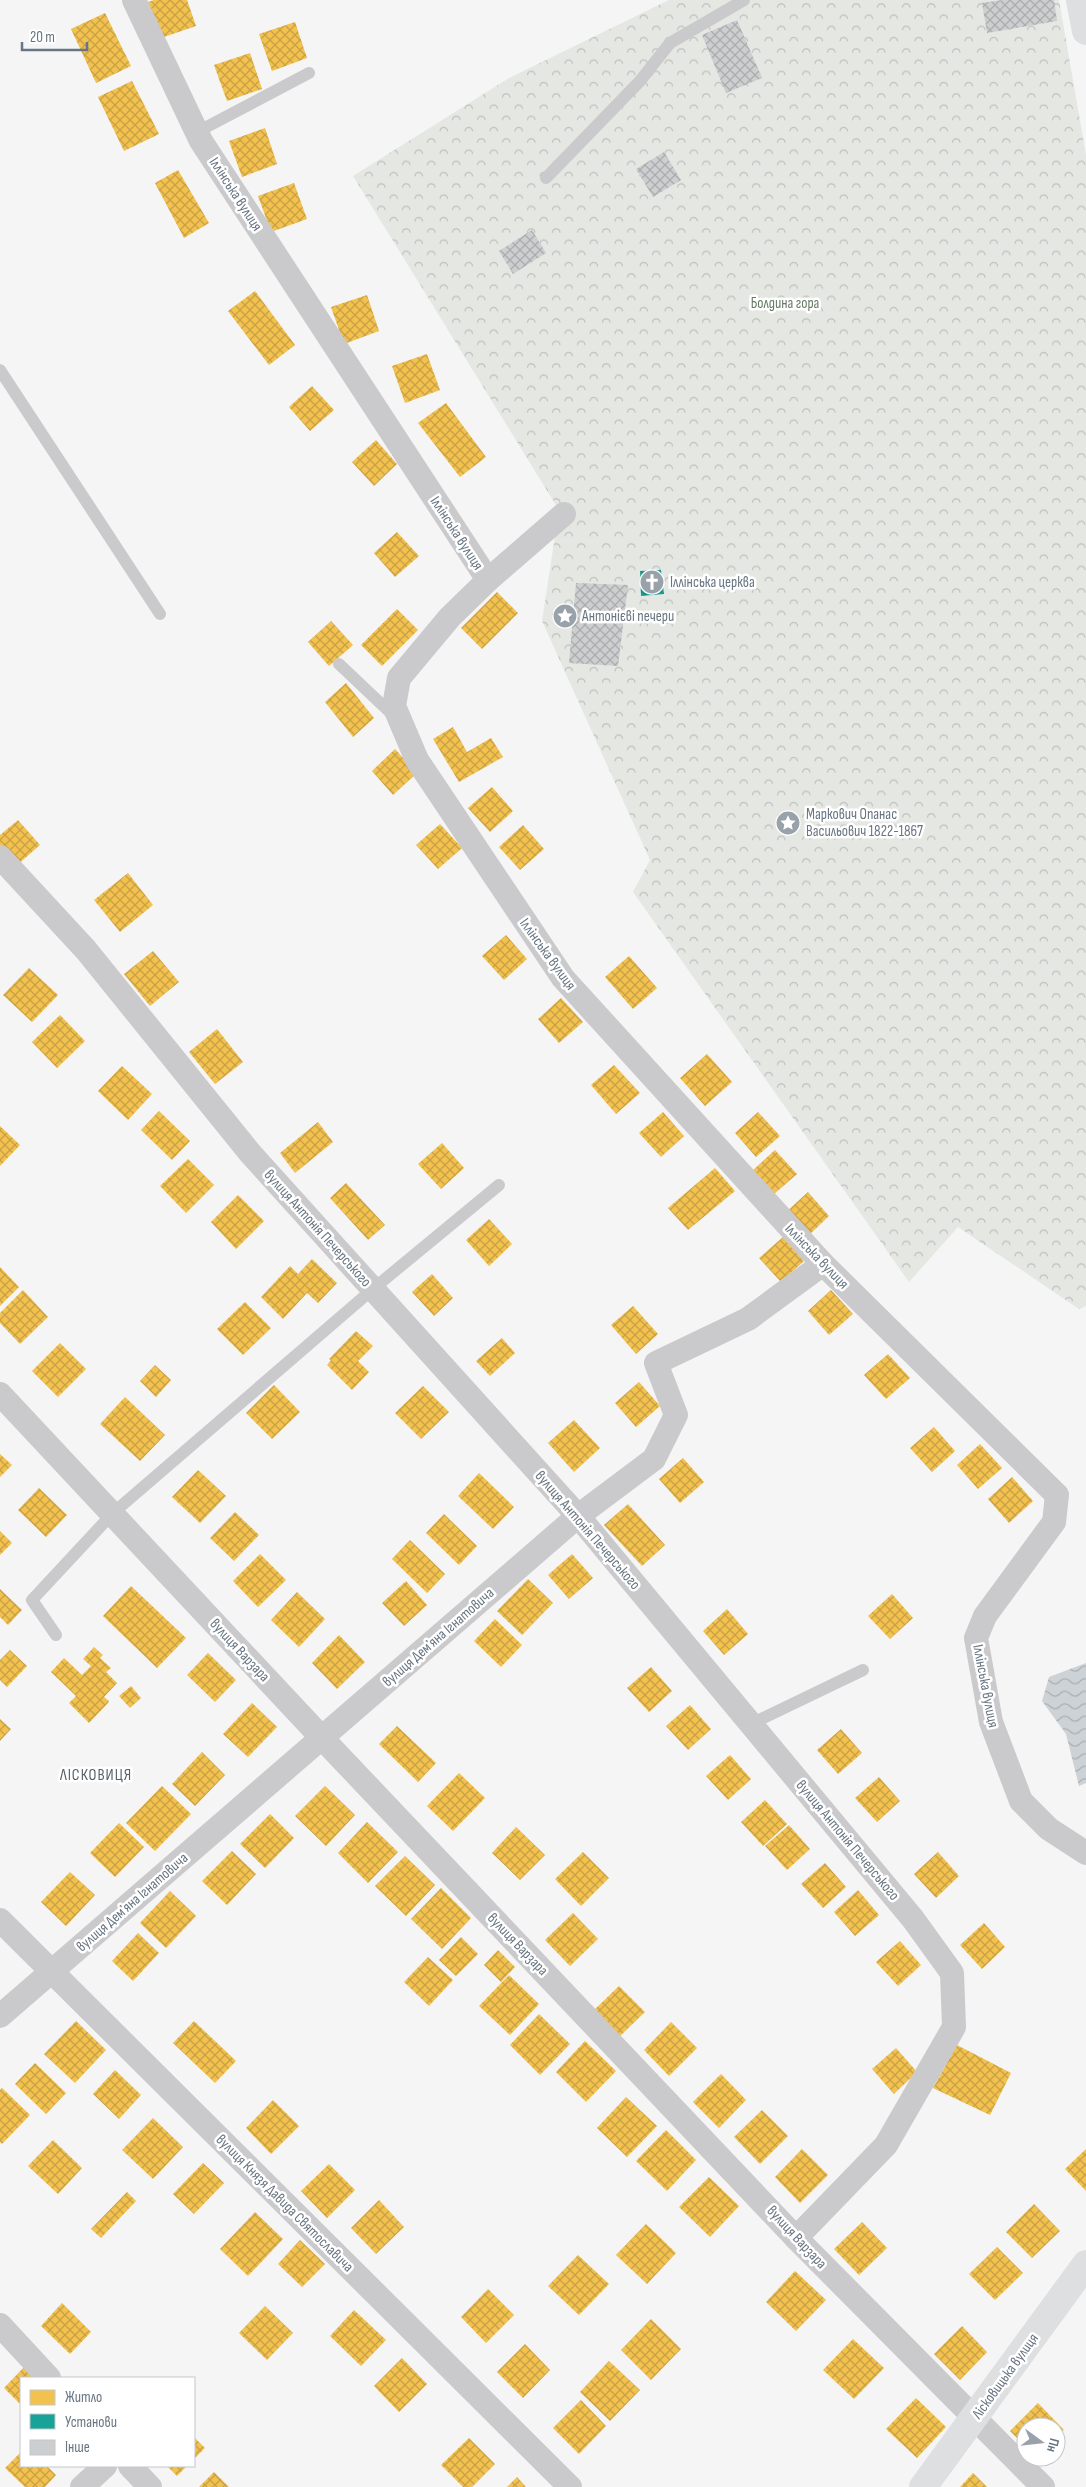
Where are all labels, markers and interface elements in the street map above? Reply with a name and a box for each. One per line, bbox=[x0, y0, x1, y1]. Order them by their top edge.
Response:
scale bar bbox=[22, 20, 88, 52]
text: 20 m bbox=[30, 28, 55, 47]
street label: Іллінська вулиця bbox=[205, 154, 267, 235]
park label: Болдина гора bbox=[751, 294, 820, 313]
street label: Іллінська вулиця bbox=[426, 493, 488, 574]
church icon: Іллінська церква bbox=[639, 569, 665, 595]
place label: Іллінська церква bbox=[670, 573, 755, 592]
place icon: Антонієві печери bbox=[552, 603, 578, 629]
place label: Антонієві печери bbox=[581, 607, 674, 626]
place label: Маркович Опанас Васильович 1822-1867 bbox=[806, 805, 923, 841]
place icon: Маркович Опанас Васильович 1822-1867 bbox=[775, 810, 801, 836]
street label: Іллінська вулиця bbox=[515, 915, 580, 994]
street label: вулиця Антонія Печерського bbox=[260, 1166, 375, 1291]
street label: Іллінська вулиця bbox=[781, 1219, 853, 1293]
street label: вулиця Антонія Печерського bbox=[531, 1467, 644, 1594]
street label: вулиця Демʼяна Ігнатовича bbox=[379, 1584, 498, 1691]
street label: вулиця Варзара bbox=[205, 1615, 274, 1686]
street label: Іллінська вулиця bbox=[968, 1643, 1003, 1729]
district label: ЛІСКОВИЦЯ bbox=[59, 1766, 132, 1785]
street label: вулиця Антонія Печерського bbox=[792, 1776, 904, 1904]
street label: вулиця Демʼяна Ігнатовича bbox=[73, 1849, 192, 1956]
street label: вулиця Варзара bbox=[483, 1909, 552, 1980]
street label: вулиця Князя Давида Святославича bbox=[212, 2130, 358, 2276]
street label: вулиця Варзара bbox=[762, 2202, 831, 2273]
street label: Лісковицька вулиця bbox=[967, 2330, 1043, 2424]
legend bbox=[20, 2377, 195, 2467]
text: Житло bbox=[65, 2388, 102, 2407]
text: Установи bbox=[65, 2413, 117, 2432]
north arrow bbox=[1016, 2417, 1066, 2467]
text: Пн bbox=[1043, 2436, 1063, 2454]
text: Інше bbox=[65, 2438, 90, 2457]

